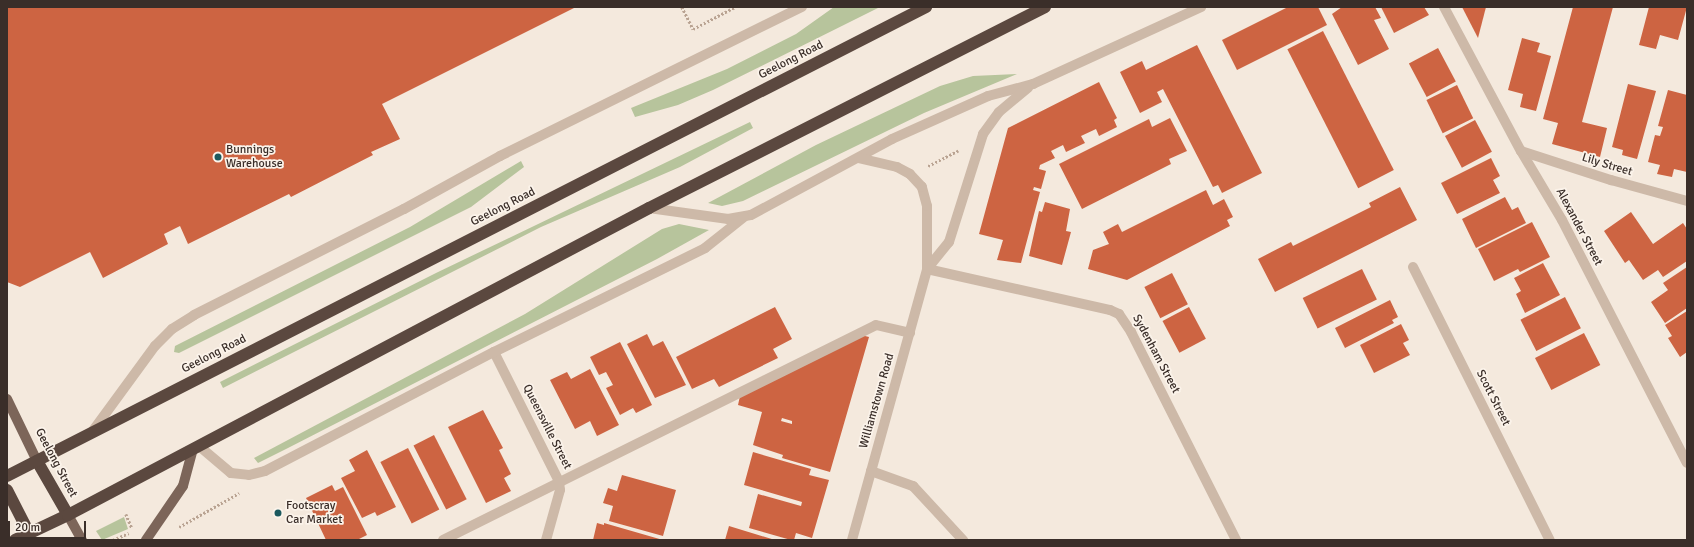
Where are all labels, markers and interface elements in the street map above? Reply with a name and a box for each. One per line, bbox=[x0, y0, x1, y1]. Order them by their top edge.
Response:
street label: Geelong Road bbox=[756, 38, 826, 82]
place label: Bunnings Warehouse bbox=[226, 143, 283, 171]
street label: Lily Street bbox=[1580, 150, 1634, 180]
marker: Bunnings Warehouse bbox=[213, 152, 223, 162]
street label: Geelong Road bbox=[468, 185, 538, 229]
street label: Alexander Street bbox=[1553, 186, 1605, 268]
street label: Sydenham Street bbox=[1129, 312, 1183, 396]
street label: Geelong Road bbox=[179, 332, 249, 376]
street label: Williamstown Road bbox=[857, 352, 897, 450]
street label: Scott Street bbox=[1473, 368, 1513, 428]
street label: Queensville Street bbox=[519, 382, 575, 472]
street label: Geelong Street bbox=[32, 426, 80, 500]
place label: Footscray Car Market bbox=[286, 499, 342, 527]
marker: Footscray Car Market bbox=[273, 508, 283, 518]
scale bar bbox=[10, 513, 88, 539]
text: 20 m bbox=[15, 520, 40, 535]

